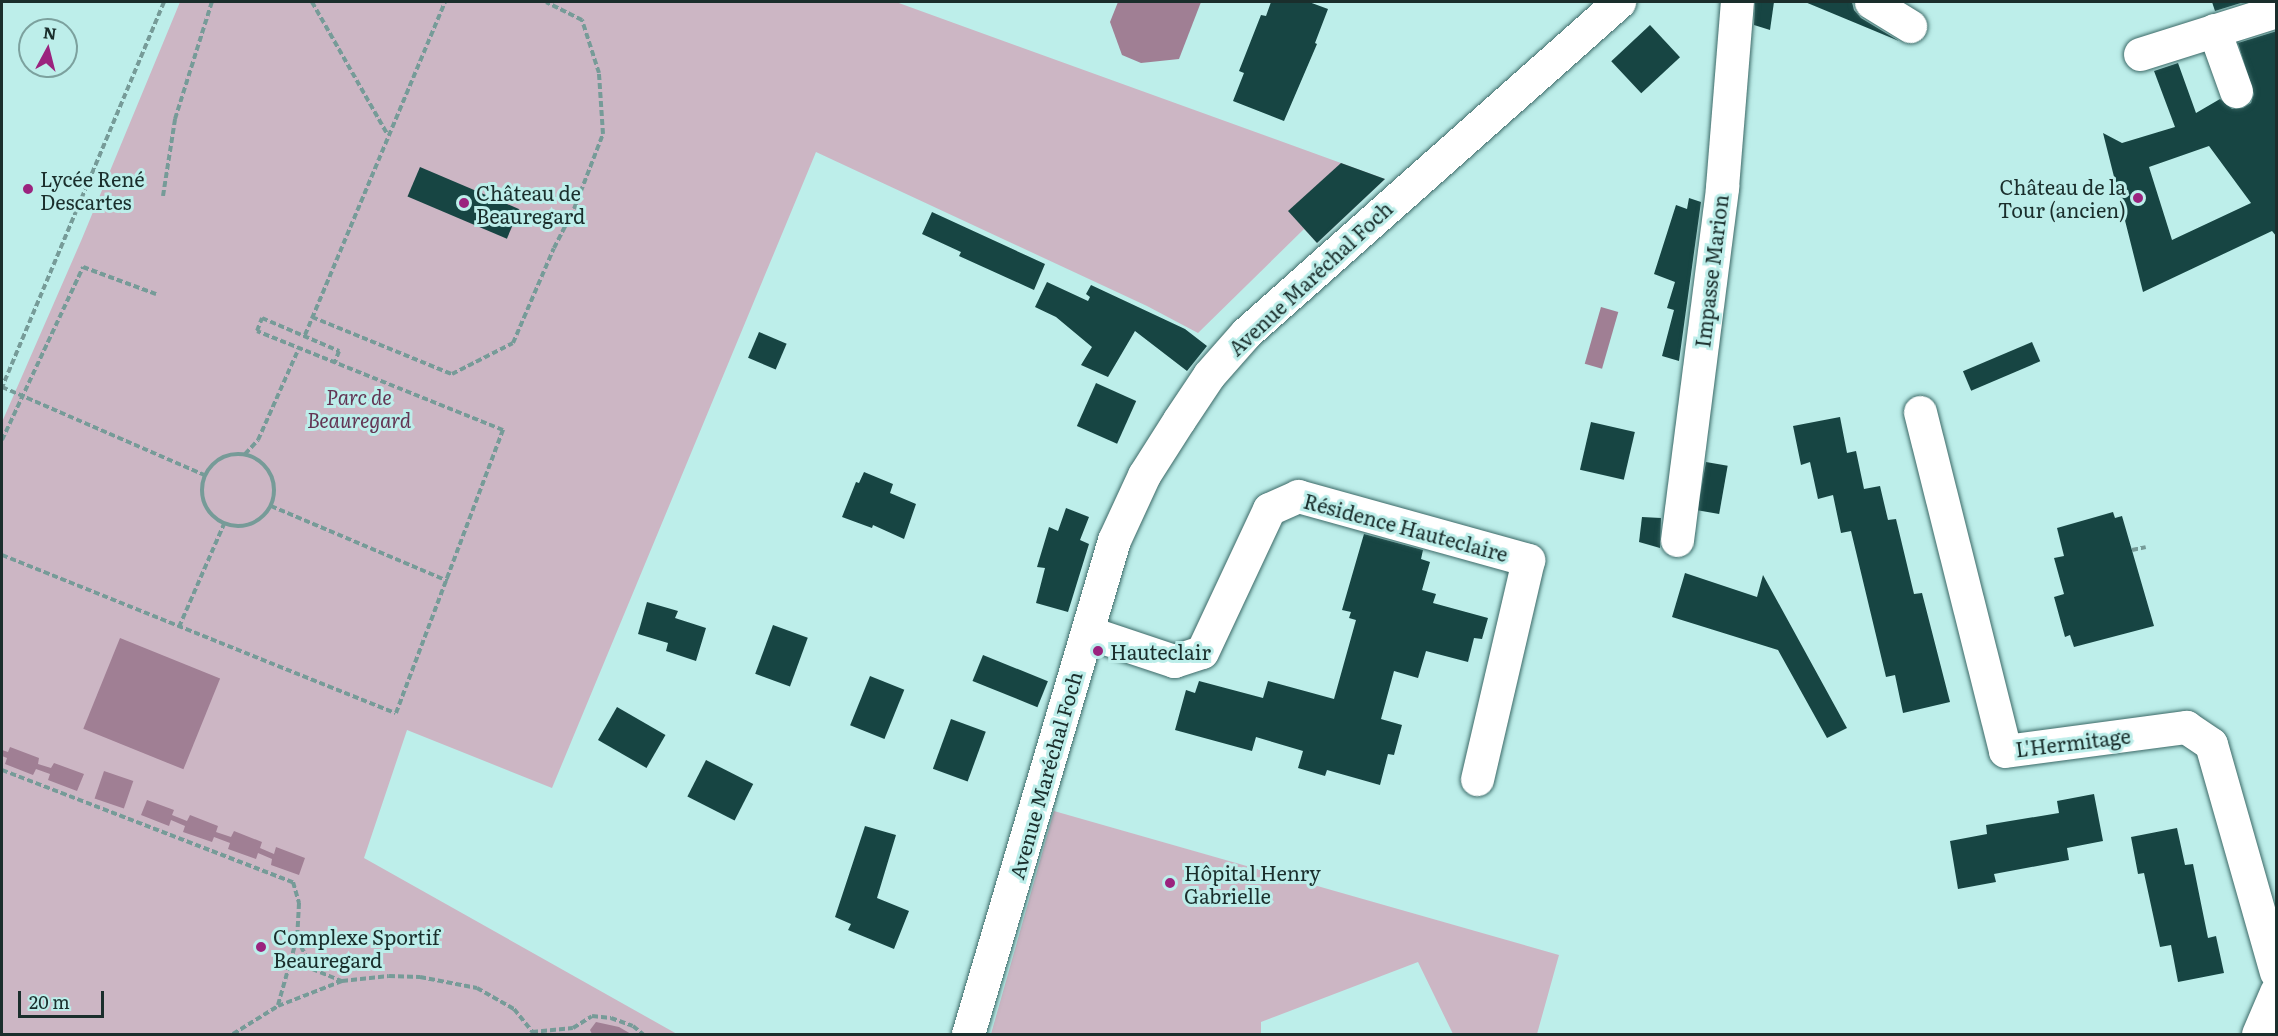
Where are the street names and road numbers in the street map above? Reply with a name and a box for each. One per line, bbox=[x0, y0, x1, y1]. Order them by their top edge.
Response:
street label: Impasse Marion bbox=[1690, 193, 1732, 349]
street label: Avenue Maréchal Foch bbox=[1223, 196, 1397, 360]
street label: Résidence Hauteclaire bbox=[1301, 488, 1511, 566]
street label: Avenue Maréchal Foch bbox=[1004, 668, 1086, 882]
street label: L'Hermitage bbox=[2014, 723, 2132, 761]

